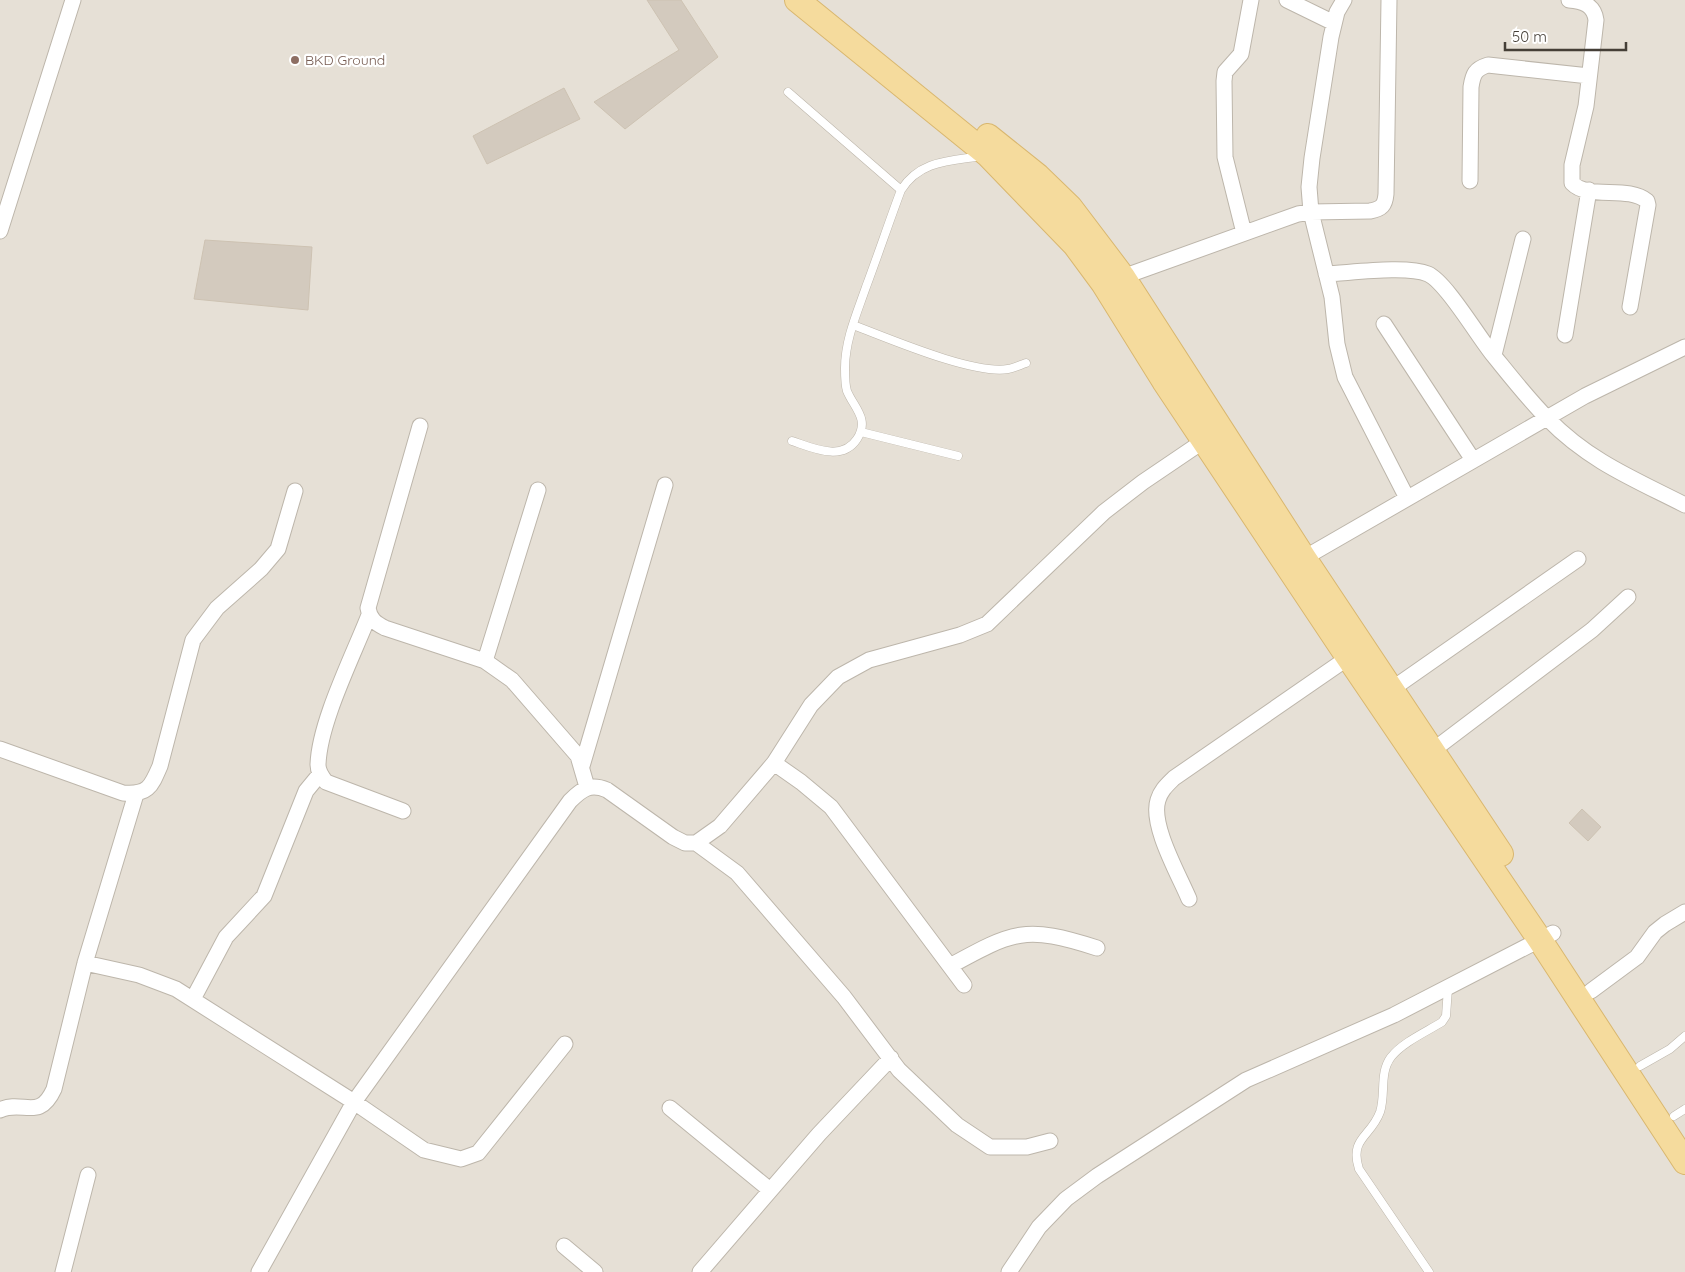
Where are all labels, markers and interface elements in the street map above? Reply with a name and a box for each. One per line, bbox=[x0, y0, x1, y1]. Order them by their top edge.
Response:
scale bar bbox=[1505, 20, 1626, 52]
text: 50 m bbox=[1512, 27, 1547, 46]
place label: BKD Ground bbox=[305, 51, 385, 69]
marker: BKD Ground bbox=[289, 54, 301, 66]

